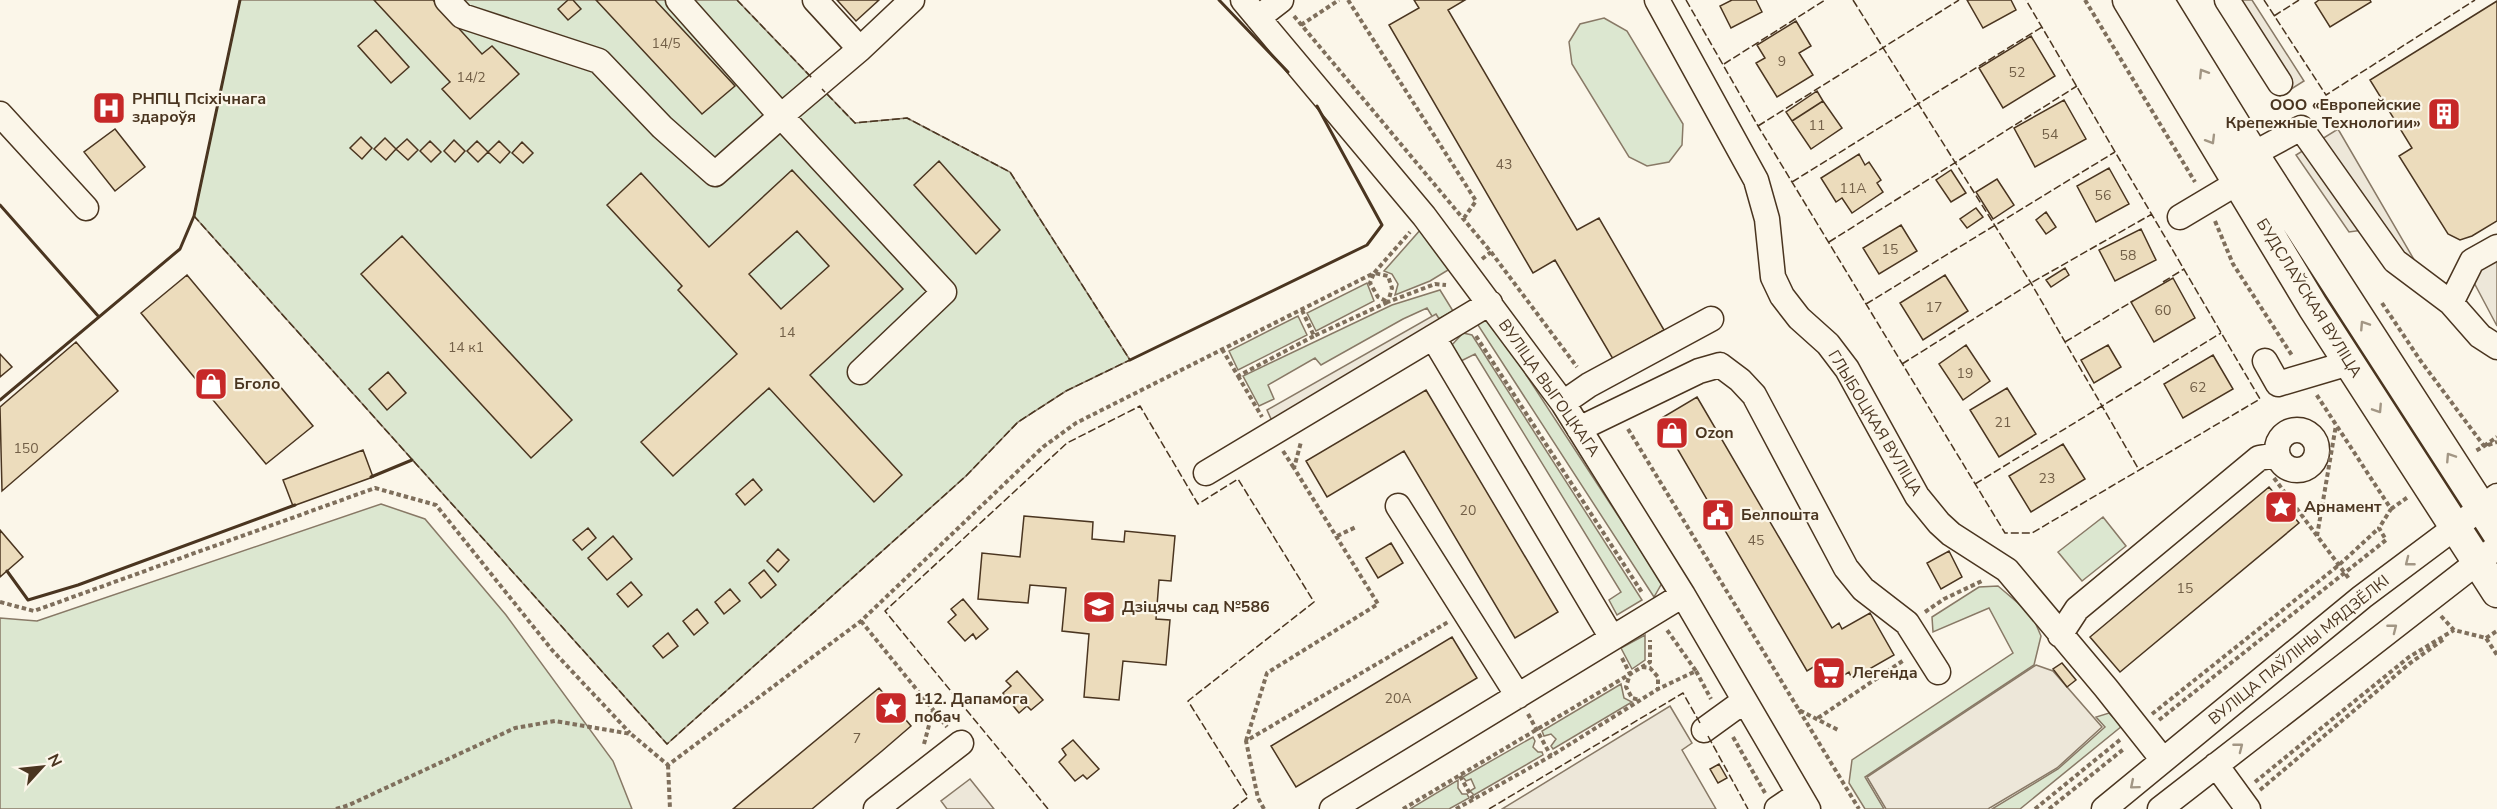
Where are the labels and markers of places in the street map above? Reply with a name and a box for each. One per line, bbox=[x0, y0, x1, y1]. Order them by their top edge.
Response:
place label: РНПЦ Псіхічнага здароўя bbox=[132, 88, 266, 128]
hospital icon: РНПЦ Псіхічнага здароўя bbox=[91, 90, 127, 126]
place label: ООО «Европейские Крепежные Технологии» bbox=[2225, 94, 2421, 134]
building icon: ООО «Европейские Крепежные Технологии» bbox=[2426, 96, 2462, 132]
shop icon: Бголо bbox=[193, 366, 229, 402]
place label: Бголо bbox=[234, 373, 280, 395]
shop icon: Ozon bbox=[1654, 415, 1690, 451]
place label: Ozon bbox=[1695, 422, 1734, 444]
place icon: Арнамент bbox=[2263, 489, 2299, 525]
place label: Арнамент bbox=[2304, 496, 2382, 518]
public building icon: Белпошта bbox=[1700, 497, 1736, 533]
place label: Белпошта bbox=[1741, 504, 1819, 526]
school or university icon: Дзіцячы сад №586 bbox=[1081, 589, 1117, 625]
place label: Дзіцячы сад №586 bbox=[1122, 596, 1270, 618]
supermarket icon: Легенда bbox=[1811, 655, 1847, 691]
place label: Легенда bbox=[1852, 662, 1918, 684]
place label: 112. Дапамога побач bbox=[914, 688, 1028, 728]
place icon: 112. Дапамога побач bbox=[873, 690, 909, 726]

